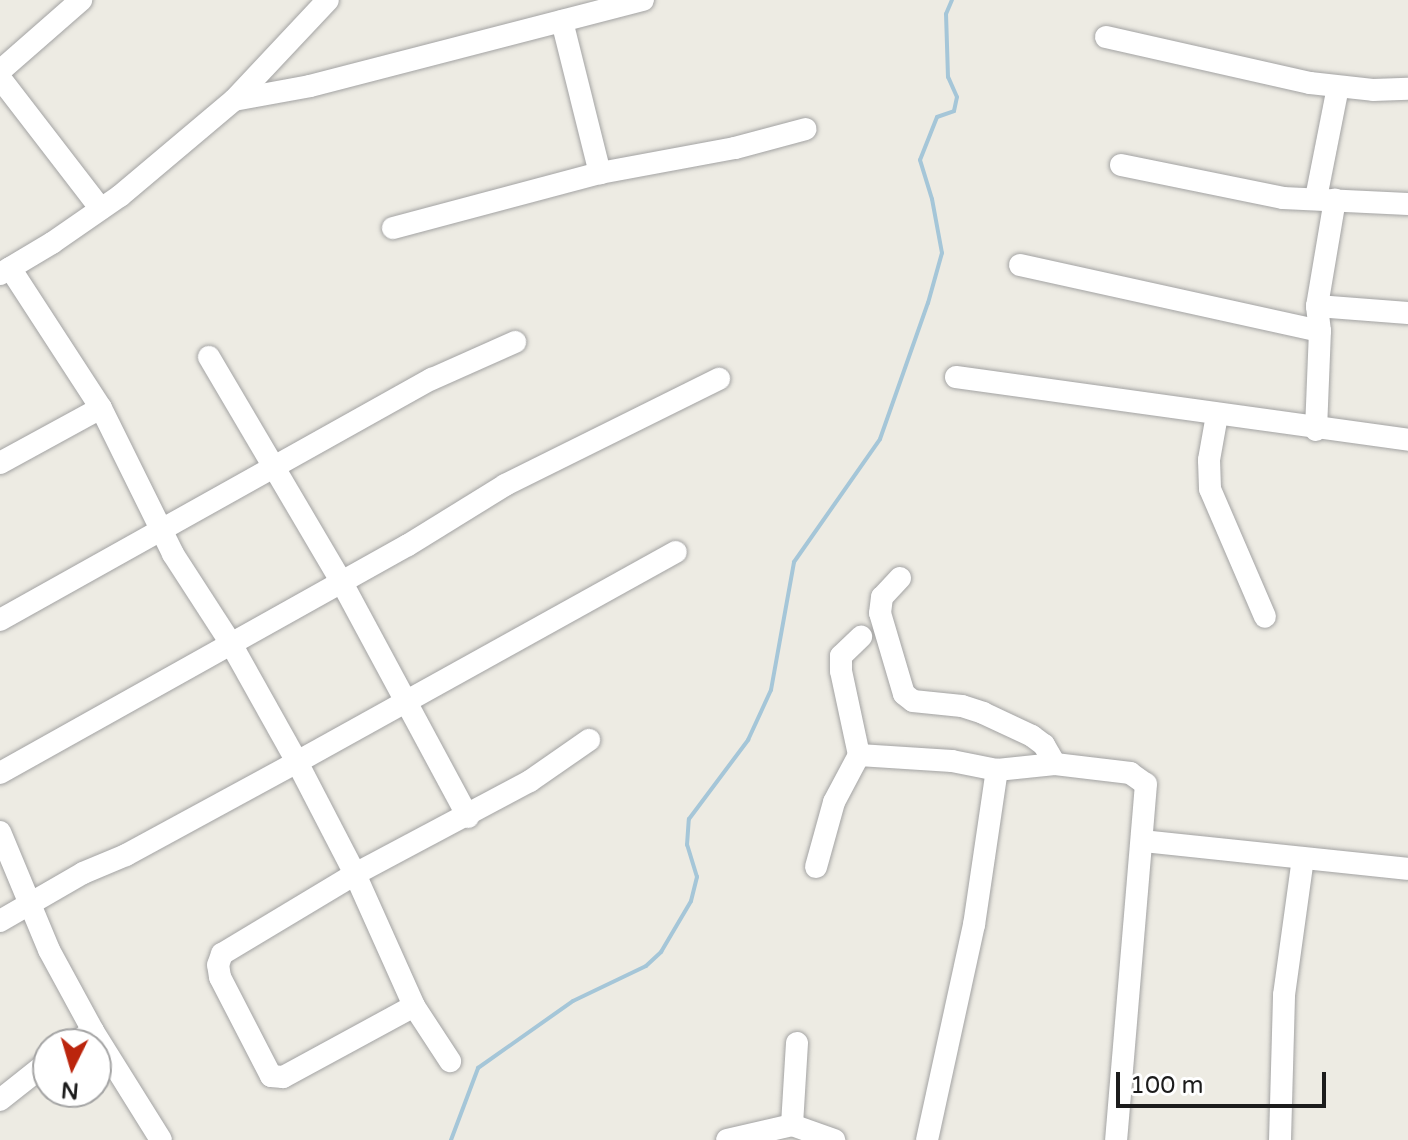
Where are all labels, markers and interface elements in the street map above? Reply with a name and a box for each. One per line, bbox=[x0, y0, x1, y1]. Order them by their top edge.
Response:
north arrow bbox=[32, 1028, 112, 1108]
scale bar bbox=[1120, 1056, 1330, 1106]
text: 100 m bbox=[1130, 1071, 1204, 1100]
text: N bbox=[60, 1076, 80, 1104]

